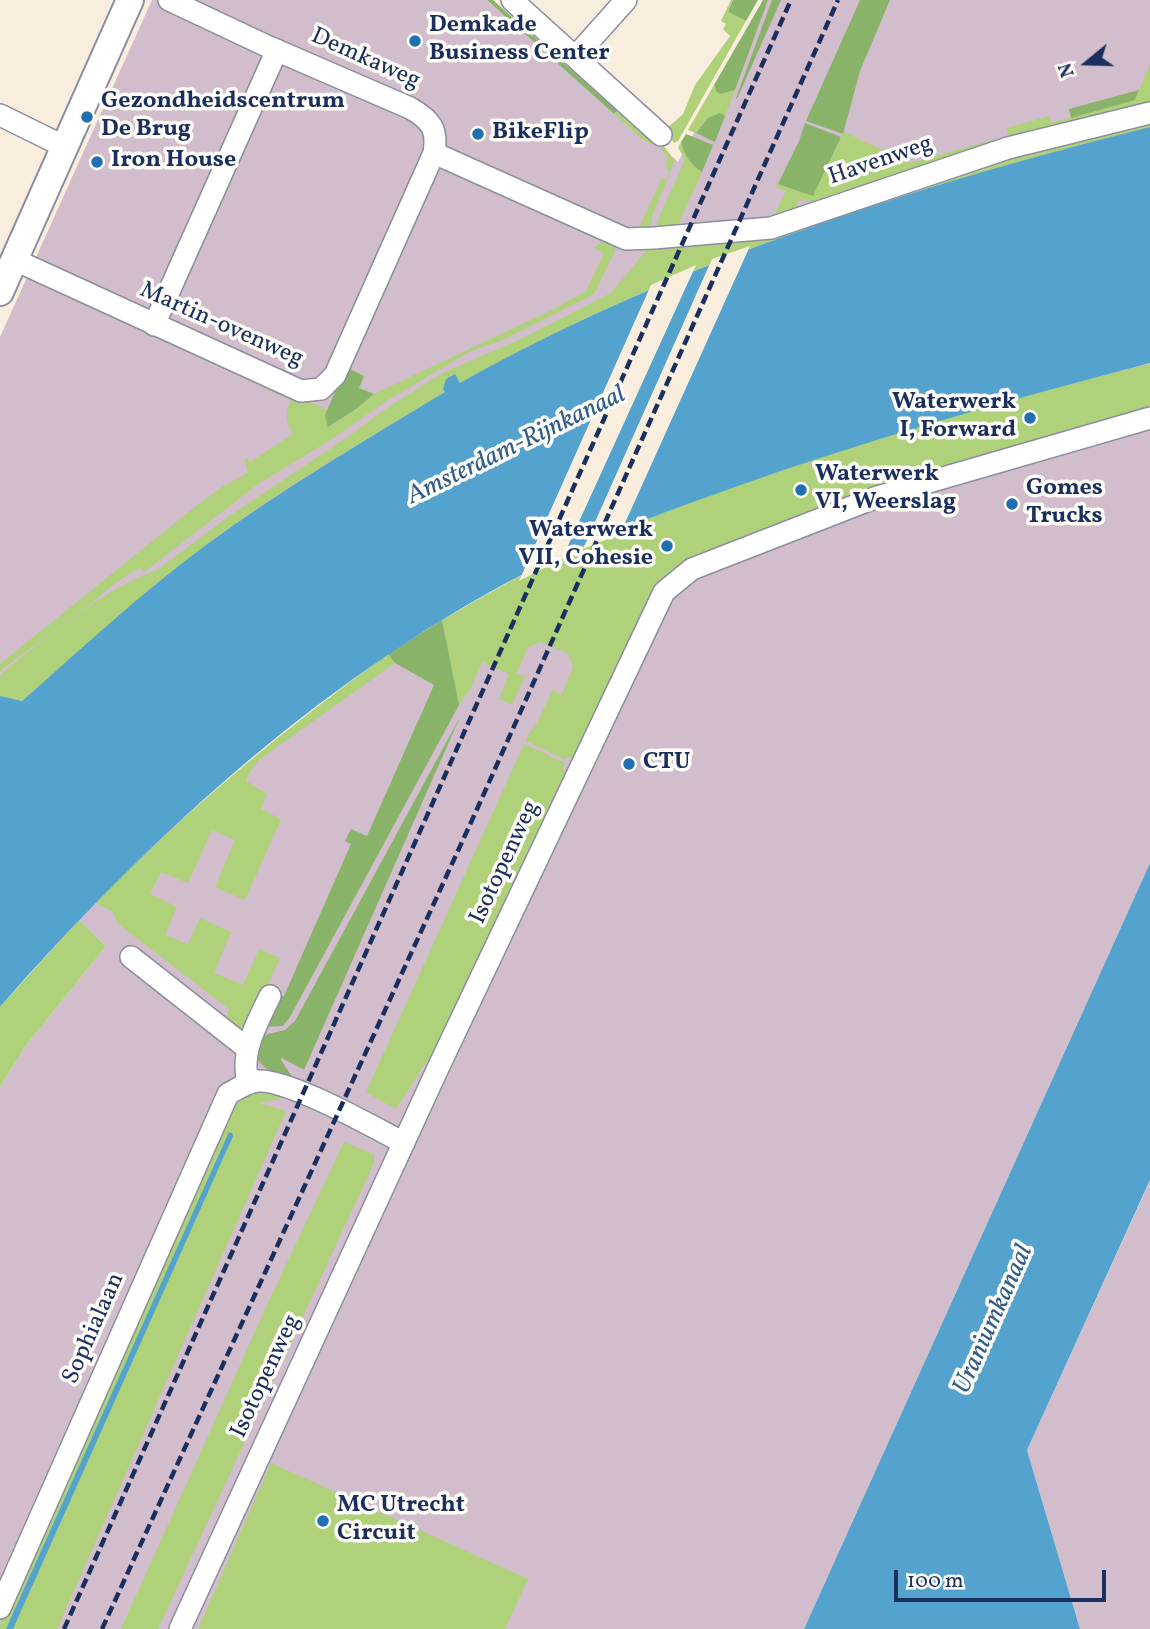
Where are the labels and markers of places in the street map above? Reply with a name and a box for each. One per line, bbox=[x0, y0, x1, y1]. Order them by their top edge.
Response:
place label: Demkade Business Center bbox=[429, 13, 610, 69]
marker: Demkade Business Center bbox=[407, 33, 423, 49]
place label: Gezondheidscentrum De Brug bbox=[101, 89, 345, 145]
marker: Gezondheidscentrum De Brug bbox=[79, 109, 95, 125]
place label: BikeFlip bbox=[492, 120, 589, 148]
marker: BikeFlip bbox=[470, 126, 486, 142]
place label: Iron House bbox=[111, 148, 236, 176]
marker: Iron House bbox=[89, 154, 105, 170]
place label: Waterwerk I, Forward bbox=[892, 390, 1016, 446]
marker: Waterwerk I, Forward bbox=[1022, 410, 1038, 426]
place label: Waterwerk VI, Weerslag bbox=[815, 462, 956, 518]
place label: Gomes Trucks bbox=[1026, 476, 1103, 532]
marker: Waterwerk VI, Weerslag bbox=[793, 482, 809, 498]
marker: Gomes Trucks bbox=[1004, 496, 1020, 512]
place label: Waterwerk VII, Cohesie bbox=[518, 518, 653, 574]
marker: Waterwerk VII, Cohesie bbox=[659, 538, 675, 554]
place label: CTU bbox=[643, 750, 690, 778]
marker: CTU bbox=[621, 756, 637, 772]
place label: MC Utrecht Circuit bbox=[337, 1493, 465, 1549]
marker: MC Utrecht Circuit bbox=[315, 1513, 331, 1529]

